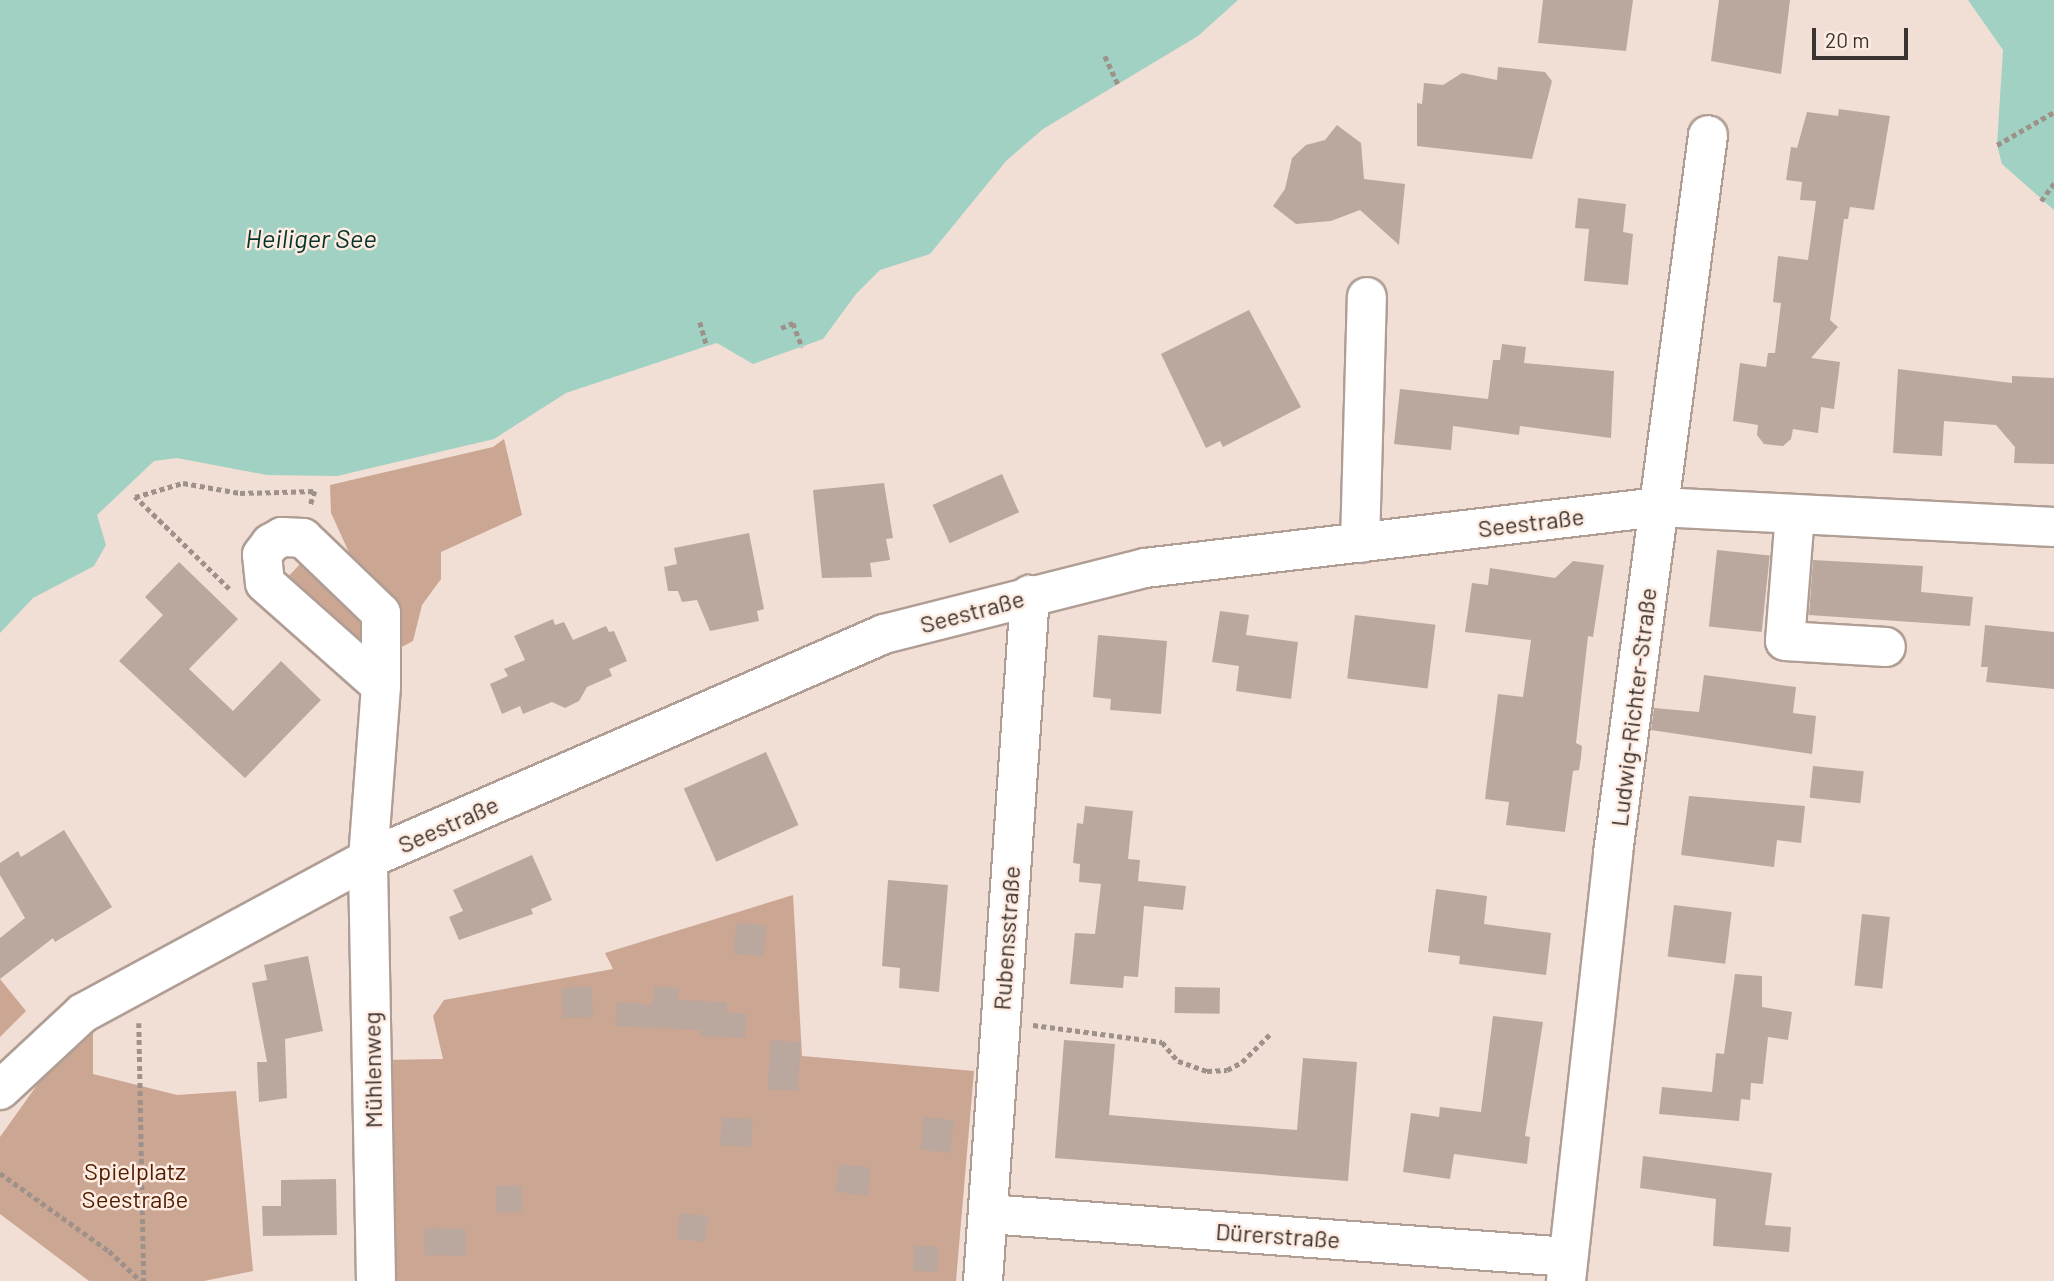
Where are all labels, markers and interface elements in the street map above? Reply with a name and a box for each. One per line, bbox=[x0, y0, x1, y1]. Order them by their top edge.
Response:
scale bar bbox=[1816, 14, 1912, 58]
text: 20 m bbox=[1825, 27, 1870, 52]
water label: Heiliger See bbox=[245, 222, 377, 254]
street label: Seestraße bbox=[1476, 501, 1586, 543]
street label: Seestraße bbox=[917, 583, 1027, 639]
street label: Ludwig-Richter-Straße bbox=[1604, 586, 1662, 828]
street label: Seestraße bbox=[393, 789, 503, 859]
street label: Rubensstraße bbox=[987, 865, 1025, 1011]
street label: Mühlenweg bbox=[357, 1011, 387, 1129]
park label: Spielplatz Seestraße bbox=[82, 1157, 188, 1213]
street label: Dürerstraße bbox=[1215, 1216, 1341, 1254]

